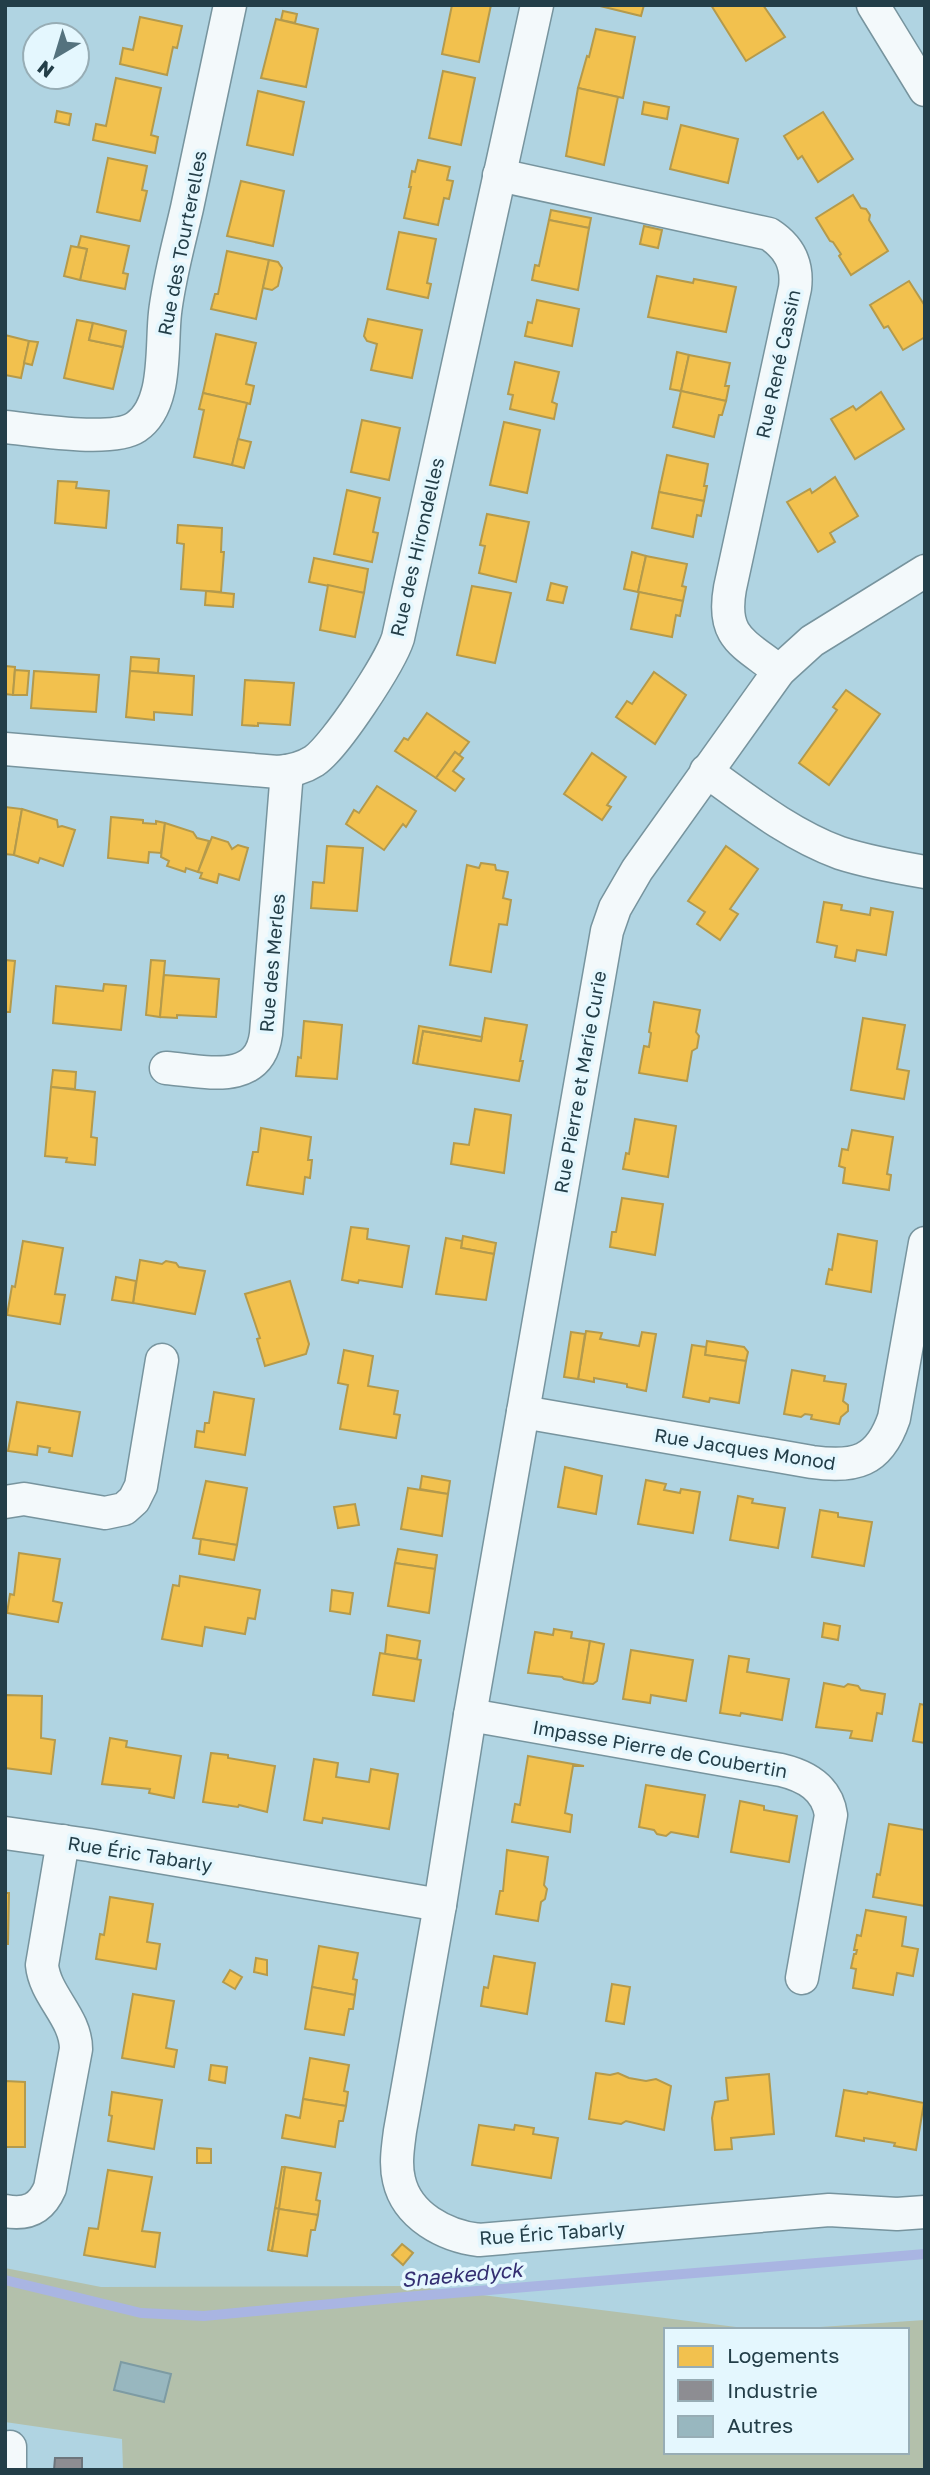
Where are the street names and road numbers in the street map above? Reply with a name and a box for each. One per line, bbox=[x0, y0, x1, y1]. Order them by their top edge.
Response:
street label: Rue des Tourterelles bbox=[152, 148, 211, 337]
street label: Rue René Cassin bbox=[751, 287, 805, 440]
street label: Rue des Hirondelles bbox=[385, 455, 448, 639]
street label: Rue des Merles bbox=[254, 893, 289, 1033]
street label: Rue Pierre et Marie Curie bbox=[549, 969, 610, 1195]
street label: Rue Jacques Monod bbox=[653, 1423, 837, 1474]
street label: Impasse Pierre de Coubertin bbox=[531, 1715, 789, 1782]
street label: Rue Éric Tabarly bbox=[66, 1831, 214, 1876]
street label: Rue Éric Tabarly bbox=[478, 2216, 626, 2249]

